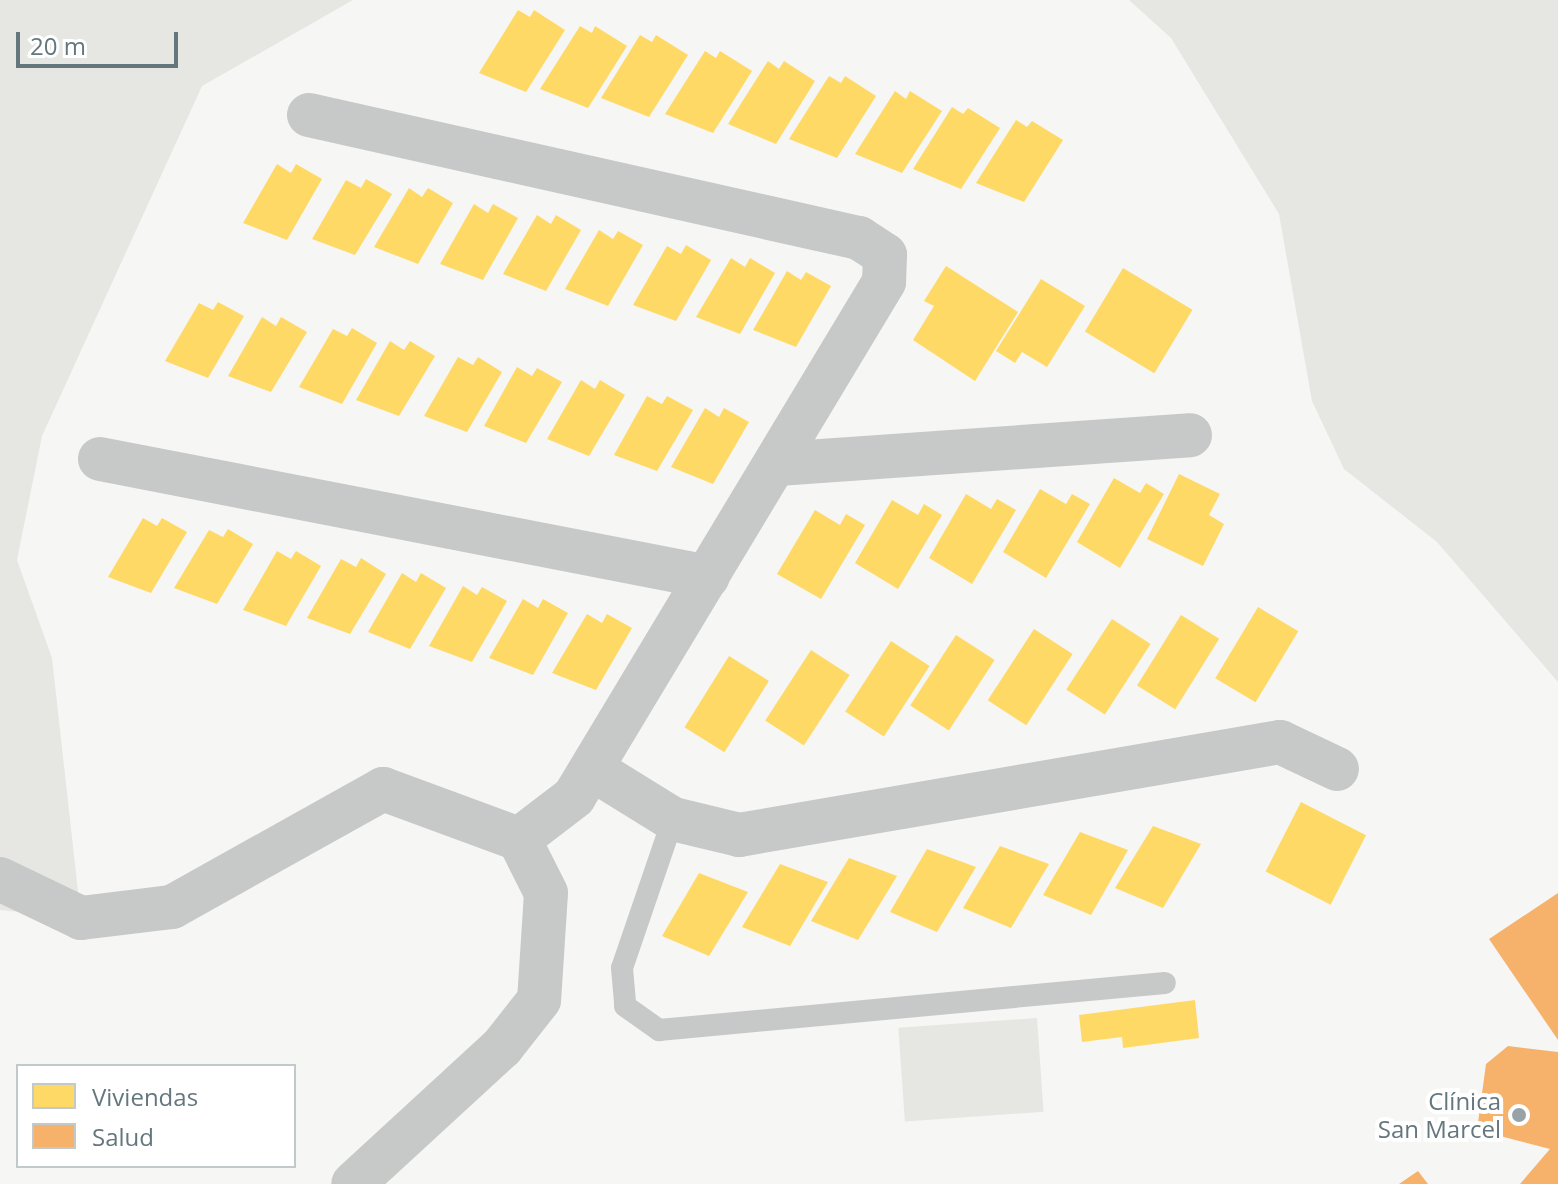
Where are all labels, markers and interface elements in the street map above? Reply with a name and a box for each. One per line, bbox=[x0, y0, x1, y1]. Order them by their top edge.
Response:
scale bar bbox=[20, 16, 182, 66]
text: 20 m bbox=[30, 29, 86, 62]
legend bbox=[16, 1064, 296, 1168]
text: Viviendas bbox=[92, 1080, 198, 1113]
place label: Clínica San Marcel bbox=[1378, 1087, 1501, 1143]
marker: Clínica San Marcel bbox=[1508, 1104, 1530, 1126]
text: Salud bbox=[92, 1120, 154, 1153]

